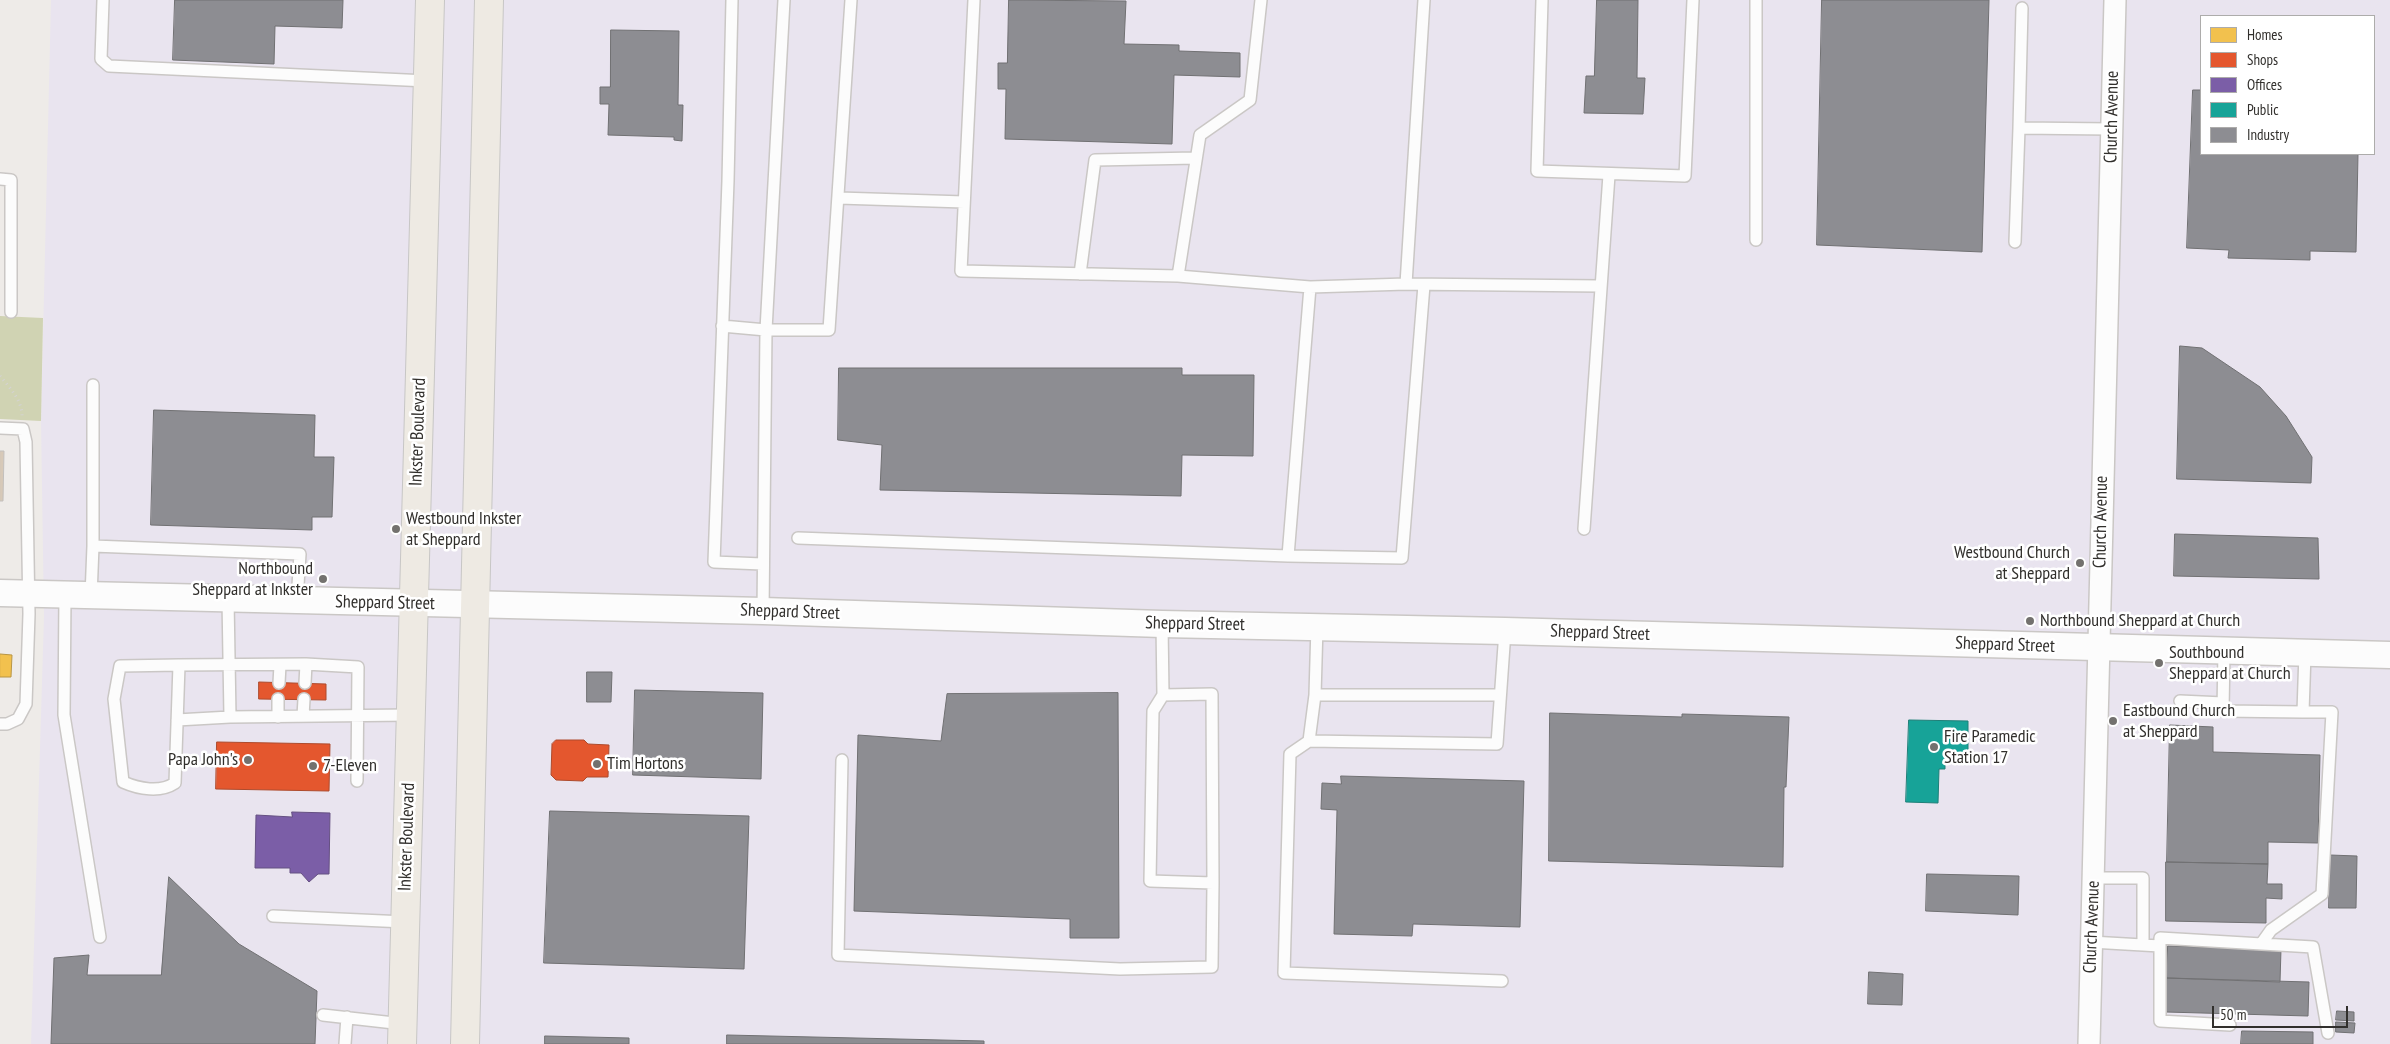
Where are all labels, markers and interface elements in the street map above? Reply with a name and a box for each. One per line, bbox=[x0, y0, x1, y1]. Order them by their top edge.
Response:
legend bbox=[2200, 15, 2375, 155]
text: Homes bbox=[2247, 25, 2283, 44]
text: Shops bbox=[2247, 50, 2278, 69]
street label: Church Avenue bbox=[2100, 71, 2124, 163]
text: Offices bbox=[2247, 75, 2282, 94]
text: Public bbox=[2247, 100, 2278, 119]
text: Industry bbox=[2247, 125, 2289, 144]
street label: Inkster Boulevard bbox=[405, 377, 431, 487]
street label: Church Avenue bbox=[2089, 476, 2113, 568]
place label: Westbound Inkster at Sheppard bbox=[406, 508, 521, 550]
marker: Westbound Inkster at Sheppard bbox=[390, 523, 402, 535]
place label: Westbound Church at Sheppard bbox=[1954, 542, 2070, 584]
marker: Westbound Church at Sheppard bbox=[2074, 557, 2086, 569]
place label: Northbound Sheppard at Inkster bbox=[192, 558, 313, 600]
marker: Northbound Sheppard at Inkster bbox=[317, 573, 329, 585]
street label: Sheppard Street bbox=[335, 591, 435, 615]
street label: Sheppard Street bbox=[740, 599, 840, 625]
place label: Northbound Sheppard at Church bbox=[2040, 610, 2240, 632]
street label: Sheppard Street bbox=[1145, 612, 1245, 636]
marker: Northbound Sheppard at Church bbox=[2024, 615, 2036, 627]
street label: Sheppard Street bbox=[1550, 620, 1650, 646]
street label: Sheppard Street bbox=[1955, 632, 2055, 658]
place label: Southbound Sheppard at Church bbox=[2169, 642, 2291, 684]
marker: Southbound Sheppard at Church bbox=[2153, 657, 2165, 669]
place label: Eastbound Church at Sheppard bbox=[2123, 700, 2235, 742]
marker: Eastbound Church at Sheppard bbox=[2107, 715, 2119, 727]
place label: Fire Paramedic Station 17 bbox=[1944, 726, 2036, 769]
marker: Fire Paramedic Station 17 bbox=[1928, 741, 1940, 753]
place label: Papa John's bbox=[168, 749, 238, 771]
place label: Tim Hortons bbox=[607, 753, 684, 775]
marker: Papa John's bbox=[242, 754, 254, 766]
place label: 7-Eleven bbox=[323, 755, 377, 777]
marker: Tim Hortons bbox=[591, 758, 603, 770]
marker: 7-Eleven bbox=[307, 760, 319, 772]
street label: Inkster Boulevard bbox=[394, 782, 420, 892]
street label: Church Avenue bbox=[2080, 880, 2104, 974]
scale bar bbox=[2215, 996, 2351, 1028]
text: 50 m bbox=[2220, 1005, 2246, 1024]

